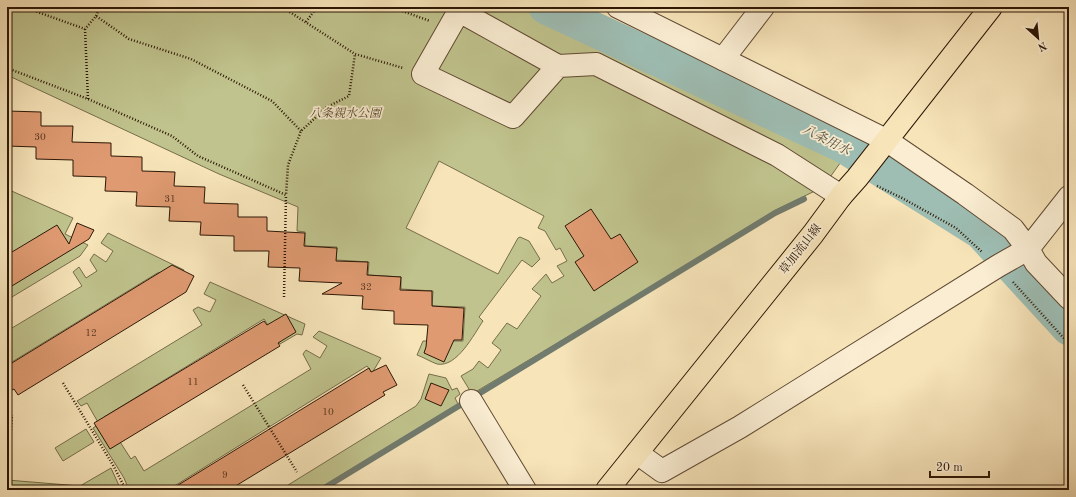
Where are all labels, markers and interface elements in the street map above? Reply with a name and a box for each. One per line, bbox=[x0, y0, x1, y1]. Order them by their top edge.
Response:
north arrow bbox=[1018, 18, 1058, 58]
text: N bbox=[1035, 39, 1048, 53]
park label: 八条親水公園 bbox=[309, 106, 383, 120]
water label: 八条用水 bbox=[800, 122, 855, 159]
house number: 30 bbox=[34, 132, 46, 142]
house number: 31 bbox=[164, 194, 176, 204]
street label: 草加流山線 bbox=[776, 221, 824, 277]
house number: 32 bbox=[360, 282, 372, 292]
house number: 12 bbox=[85, 328, 97, 338]
house number: 11 bbox=[187, 377, 199, 387]
house number: 10 bbox=[322, 407, 334, 417]
scale bar bbox=[930, 453, 989, 479]
text: 20 m bbox=[936, 462, 963, 474]
house number: 9 bbox=[222, 470, 228, 480]

